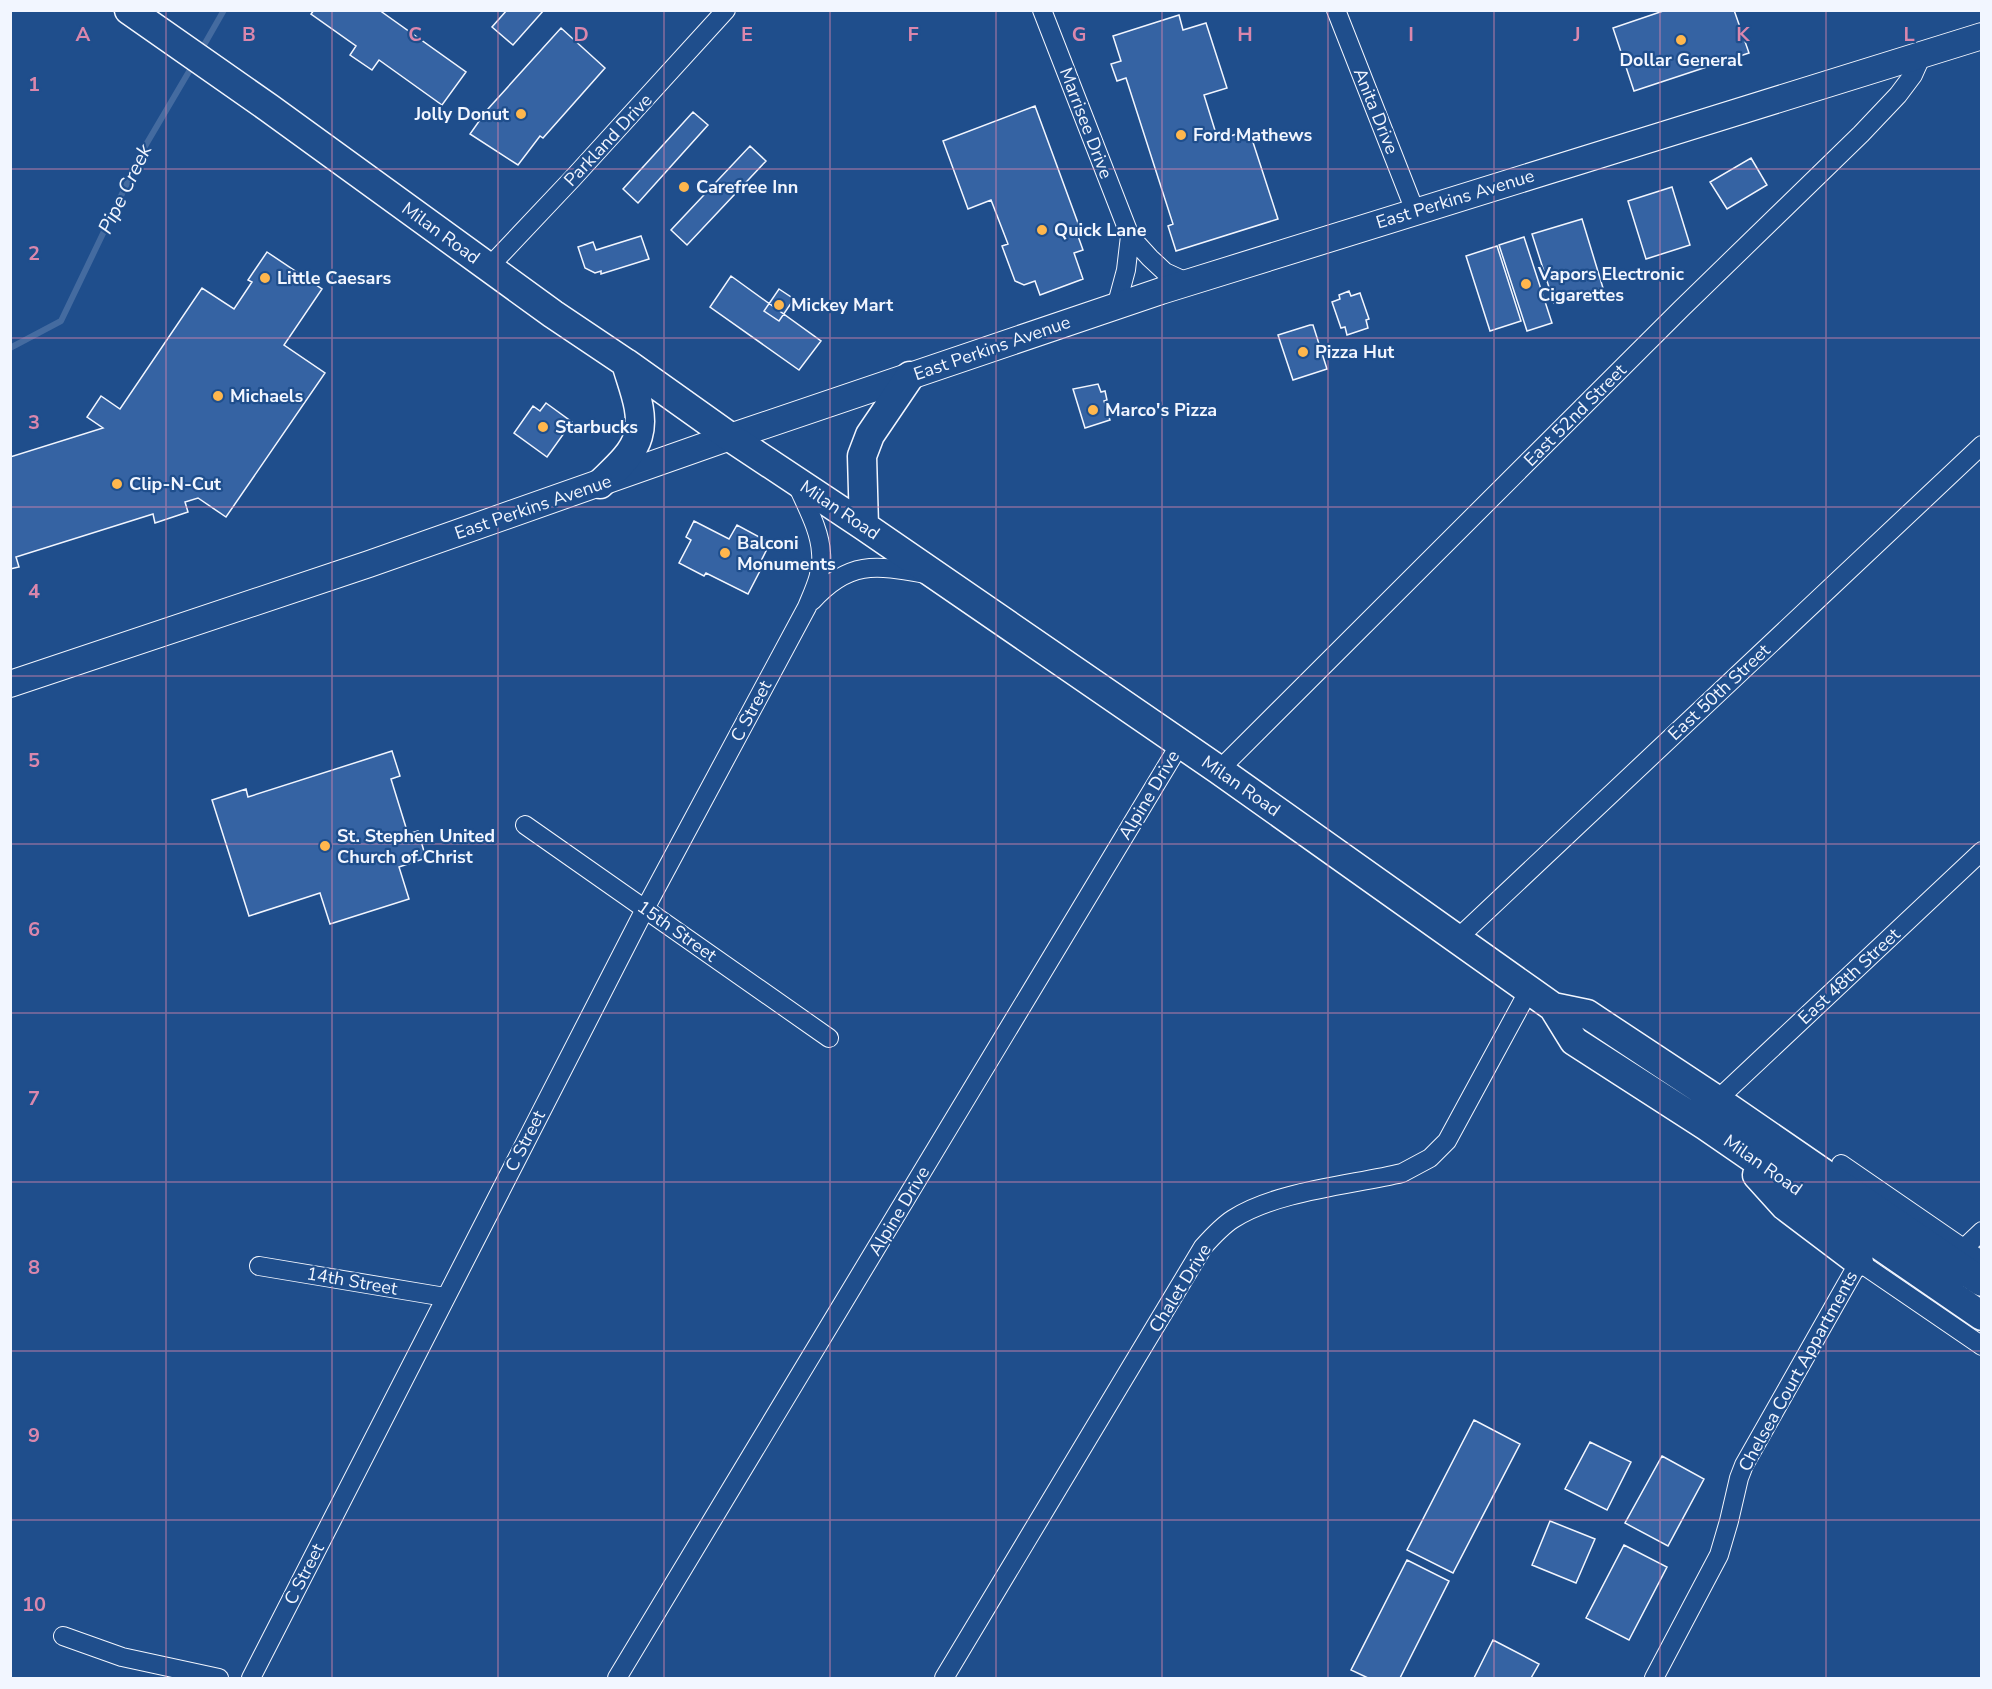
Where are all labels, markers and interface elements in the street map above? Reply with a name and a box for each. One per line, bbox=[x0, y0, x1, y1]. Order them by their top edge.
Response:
text: A bbox=[76, 21, 91, 48]
text: B bbox=[242, 21, 256, 48]
text: C bbox=[408, 21, 422, 48]
text: D bbox=[573, 21, 589, 48]
text: E bbox=[741, 21, 753, 48]
text: F bbox=[907, 21, 919, 48]
text: G bbox=[1072, 21, 1086, 48]
text: H bbox=[1237, 21, 1253, 48]
text: I bbox=[1408, 21, 1414, 48]
text: J bbox=[1572, 21, 1581, 48]
text: K bbox=[1736, 21, 1750, 48]
text: L bbox=[1903, 21, 1915, 48]
marker: Dollar General bbox=[1674, 33, 1688, 47]
place label: Dollar General bbox=[1619, 48, 1743, 72]
street label: Marrisee Drive bbox=[1054, 64, 1118, 182]
street label: Anita Drive bbox=[1348, 64, 1404, 158]
text: 1 bbox=[28, 71, 40, 98]
street label: Parkland Drive bbox=[559, 88, 657, 192]
place label: Jolly Donut bbox=[414, 102, 509, 126]
marker: Jolly Donut bbox=[514, 107, 528, 121]
place label: Ford Mathews bbox=[1193, 123, 1312, 147]
marker: Ford Mathews bbox=[1174, 128, 1188, 142]
water label: Pipe Creek bbox=[92, 139, 159, 238]
street label: East Perkins Avenue bbox=[1373, 163, 1537, 235]
place label: Carefree Inn bbox=[696, 175, 798, 199]
marker: Carefree Inn bbox=[677, 180, 691, 194]
street label: Milan Road bbox=[397, 196, 485, 270]
place label: Quick Lane bbox=[1054, 218, 1147, 242]
marker: Quick Lane bbox=[1035, 223, 1049, 237]
text: 2 bbox=[28, 240, 40, 267]
place label: Vapors Electronic Cigarettes bbox=[1537, 262, 1684, 307]
place label: Little Caesars bbox=[277, 266, 391, 290]
marker: Little Caesars bbox=[258, 271, 272, 285]
marker: Vapors Electronic Cigarettes bbox=[1519, 277, 1533, 291]
place label: Mickey Mart bbox=[791, 293, 893, 317]
marker: Mickey Mart bbox=[772, 298, 786, 312]
street label: East Perkins Avenue bbox=[910, 310, 1074, 386]
place label: Pizza Hut bbox=[1315, 340, 1394, 364]
marker: Pizza Hut bbox=[1296, 345, 1310, 359]
street label: East 52nd Street bbox=[1519, 358, 1632, 471]
place label: Michaels bbox=[230, 384, 303, 408]
marker: Michaels bbox=[211, 389, 225, 403]
place label: Marco's Pizza bbox=[1105, 398, 1217, 422]
marker: Marco's Pizza bbox=[1086, 403, 1100, 417]
text: 3 bbox=[28, 409, 40, 436]
place label: Starbucks bbox=[555, 415, 638, 439]
marker: Starbucks bbox=[536, 420, 550, 434]
street label: East Perkins Avenue bbox=[451, 469, 615, 545]
place label: Clip-N-Cut bbox=[129, 472, 221, 496]
street label: Milan Road bbox=[795, 475, 885, 545]
marker: Clip-N-Cut bbox=[110, 477, 124, 491]
place label: Balconi Monuments bbox=[737, 531, 836, 576]
marker: Balconi Monuments bbox=[718, 546, 732, 560]
text: 4 bbox=[28, 578, 40, 605]
street label: East 50th Street bbox=[1663, 638, 1776, 746]
street label: C Street bbox=[725, 676, 777, 746]
street label: Alpine Drive bbox=[1113, 746, 1185, 844]
text: 5 bbox=[28, 747, 40, 774]
street label: Milan Road bbox=[1197, 750, 1285, 822]
place label: St. Stephen United Church of Christ bbox=[337, 824, 495, 869]
marker: St. Stephen United Church of Christ bbox=[318, 839, 332, 853]
street label: 15th Street bbox=[632, 895, 722, 968]
text: 6 bbox=[28, 916, 40, 943]
street label: East 48th Street bbox=[1793, 922, 1906, 1030]
text: 7 bbox=[28, 1085, 40, 1112]
street label: C Street bbox=[499, 1106, 551, 1176]
street label: Milan Road bbox=[1719, 1129, 1807, 1201]
street label: Alpine Drive bbox=[863, 1162, 935, 1260]
street label: Chalet Drive bbox=[1143, 1239, 1217, 1337]
text: 8 bbox=[28, 1254, 40, 1281]
street label: 14th Street bbox=[305, 1261, 400, 1301]
street label: Chelsea Court Appartments bbox=[1733, 1266, 1863, 1476]
text: 9 bbox=[28, 1422, 40, 1449]
street label: C Street bbox=[278, 1539, 330, 1609]
text: 10 bbox=[22, 1591, 46, 1618]

